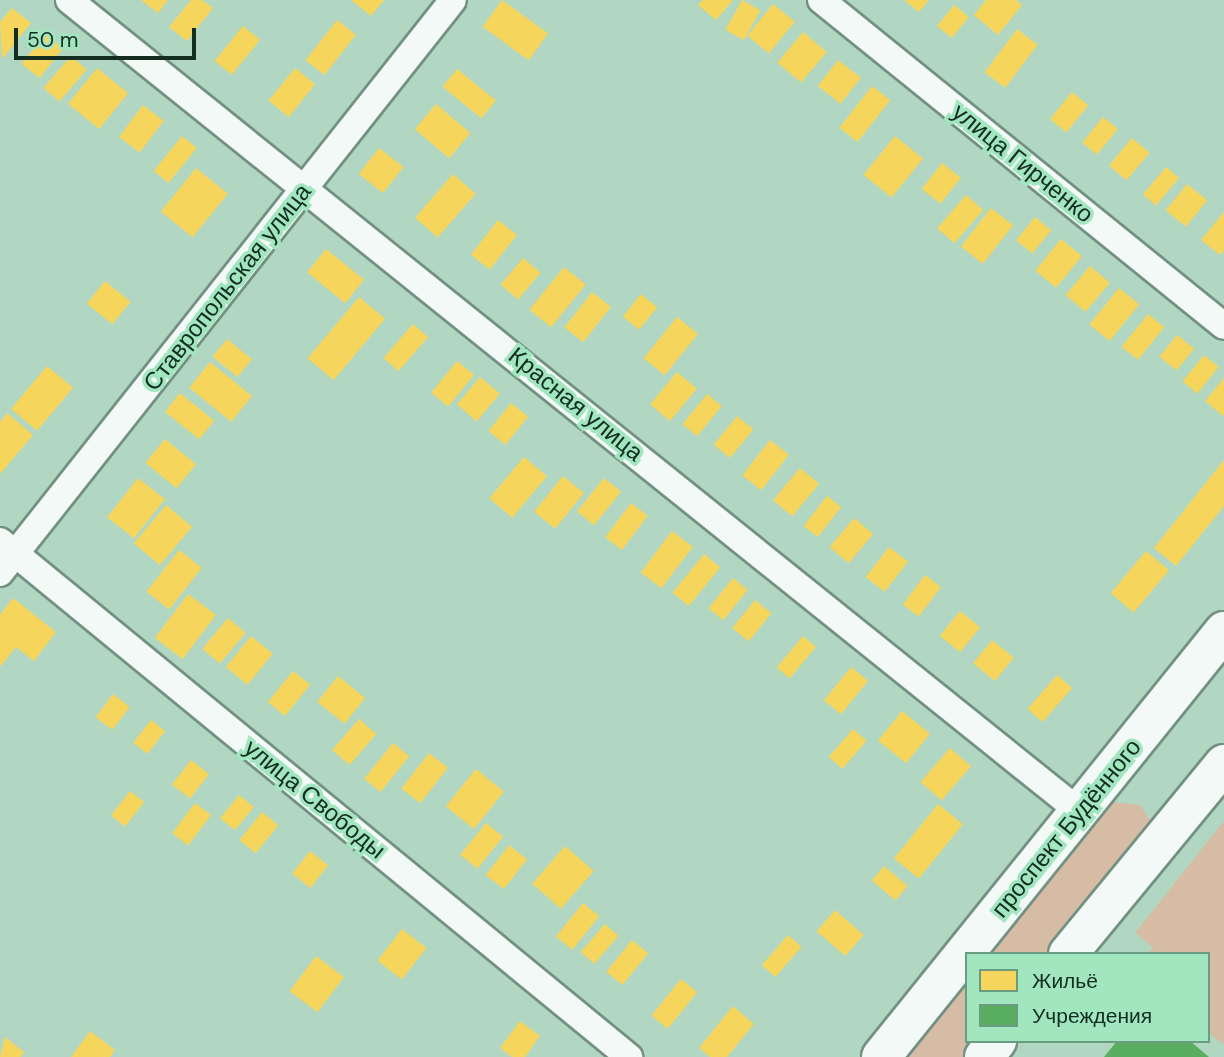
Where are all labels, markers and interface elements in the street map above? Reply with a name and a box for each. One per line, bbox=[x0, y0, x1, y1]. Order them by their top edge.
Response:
scale bar bbox=[18, 14, 200, 58]
text: 50 m bbox=[27, 26, 78, 54]
street label: улица Гирченко bbox=[947, 97, 1099, 229]
street label: Ставропольская улица bbox=[137, 178, 317, 396]
street label: Красная улица bbox=[503, 341, 649, 467]
street label: улица Свободы bbox=[239, 733, 391, 865]
street label: проспект Будённого bbox=[985, 733, 1147, 923]
legend bbox=[965, 952, 1210, 1043]
text: Жильё bbox=[1032, 967, 1098, 995]
text: Учреждения bbox=[1032, 1002, 1152, 1030]

